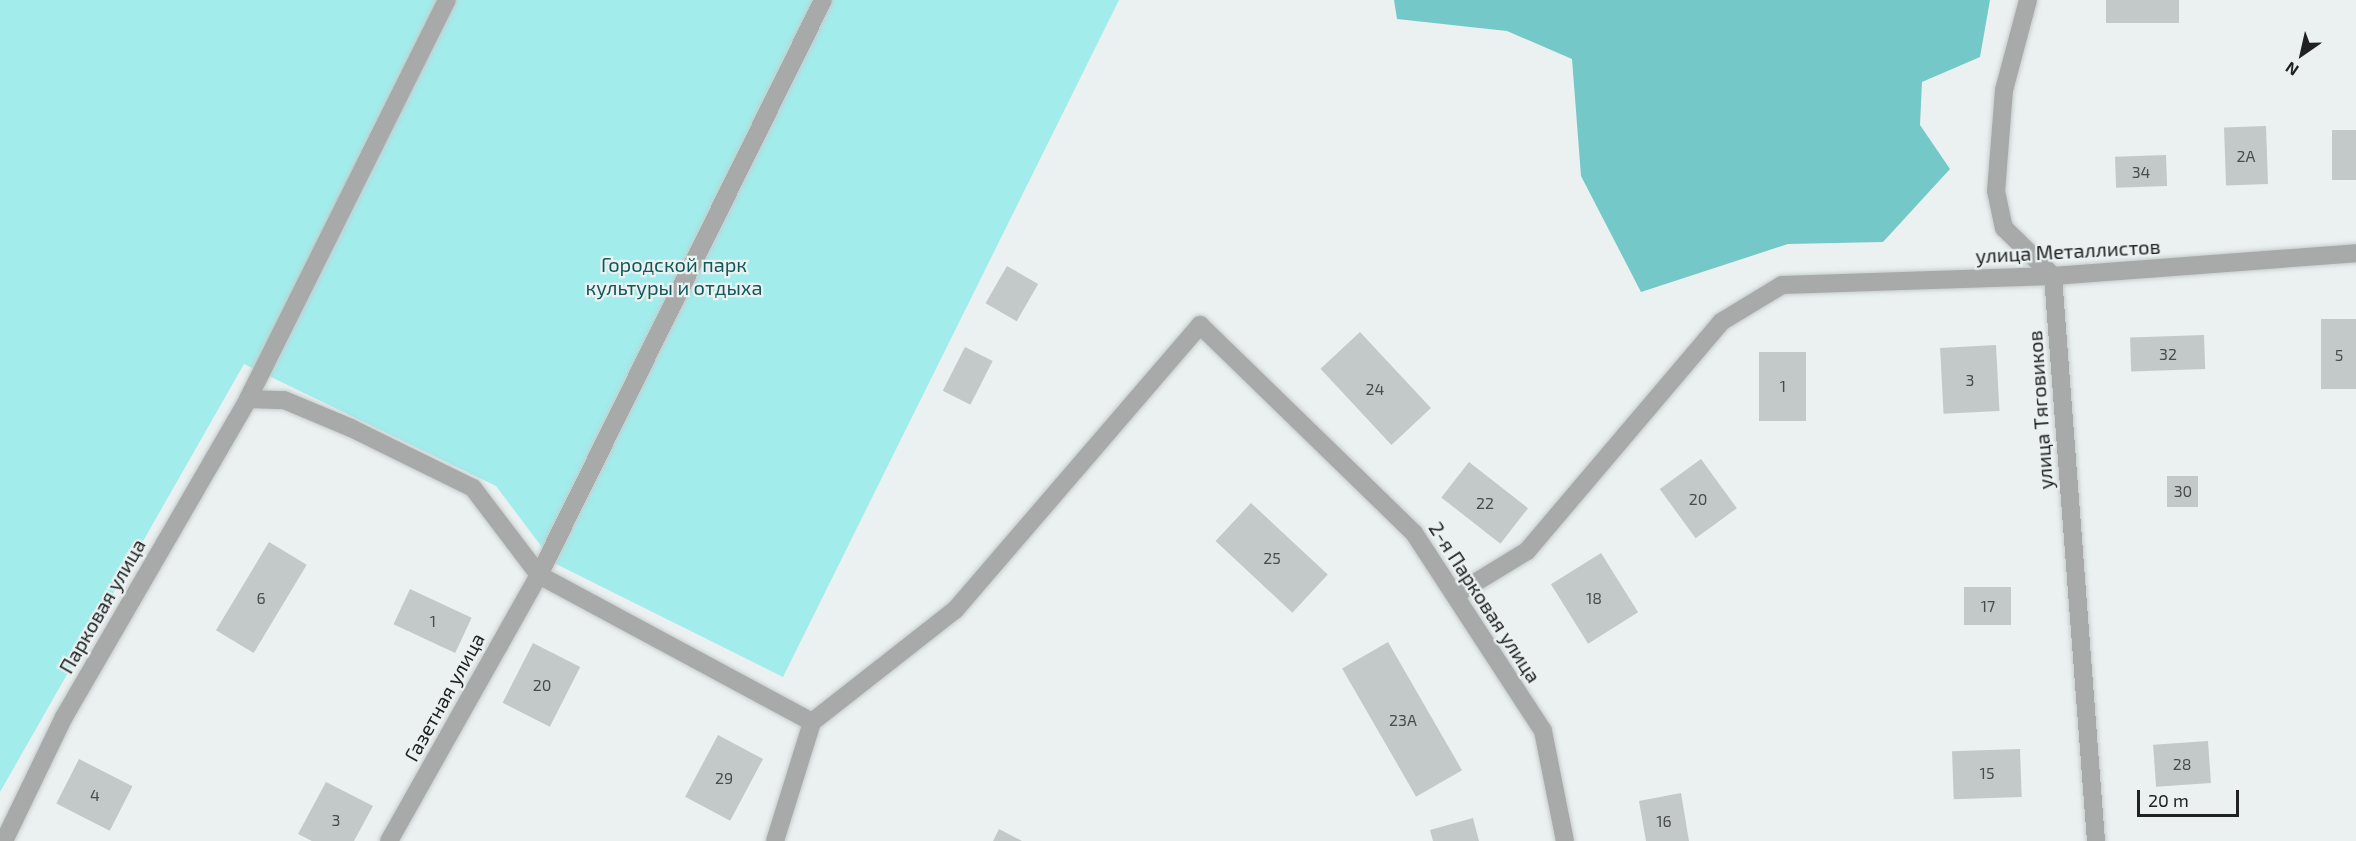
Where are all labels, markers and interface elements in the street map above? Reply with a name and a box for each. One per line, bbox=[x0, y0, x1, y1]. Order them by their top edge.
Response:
north arrow bbox=[2272, 24, 2332, 84]
text: N bbox=[2282, 58, 2302, 80]
house number: 2А bbox=[2237, 146, 2255, 166]
house number: 34 bbox=[2132, 162, 2150, 182]
street label: улица Металлистов bbox=[1975, 234, 2161, 268]
park label: Городской парк культуры и отдыха bbox=[585, 252, 763, 299]
street label: улица Тяговиков bbox=[2022, 330, 2058, 490]
house number: 32 bbox=[2159, 344, 2177, 364]
house number: 5 bbox=[2335, 345, 2343, 365]
house number: 3 bbox=[1966, 370, 1974, 390]
house number: 1 bbox=[1780, 376, 1786, 396]
house number: 24 bbox=[1366, 379, 1384, 399]
house number: 30 bbox=[2174, 481, 2192, 501]
house number: 20 bbox=[1689, 489, 1707, 509]
house number: 22 bbox=[1476, 493, 1494, 513]
street label: 2-я Парковая улица bbox=[1424, 517, 1546, 687]
street label: Парковая улица bbox=[54, 534, 150, 678]
house number: 25 bbox=[1263, 548, 1281, 568]
house number: 6 bbox=[256, 588, 266, 608]
house number: 18 bbox=[1586, 588, 1602, 608]
house number: 17 bbox=[1981, 596, 1995, 616]
house number: 1 bbox=[430, 611, 436, 631]
street label: Газетная улица bbox=[399, 629, 489, 765]
house number: 20 bbox=[533, 675, 551, 695]
house number: 23А bbox=[1389, 710, 1417, 730]
house number: 28 bbox=[2173, 754, 2191, 774]
house number: 15 bbox=[1980, 763, 1994, 783]
house number: 29 bbox=[715, 768, 733, 788]
scale bar bbox=[2140, 778, 2242, 816]
house number: 4 bbox=[90, 785, 100, 805]
text: 20 m bbox=[2148, 789, 2189, 811]
house number: 3 bbox=[332, 810, 340, 830]
house number: 16 bbox=[1656, 811, 1672, 831]

